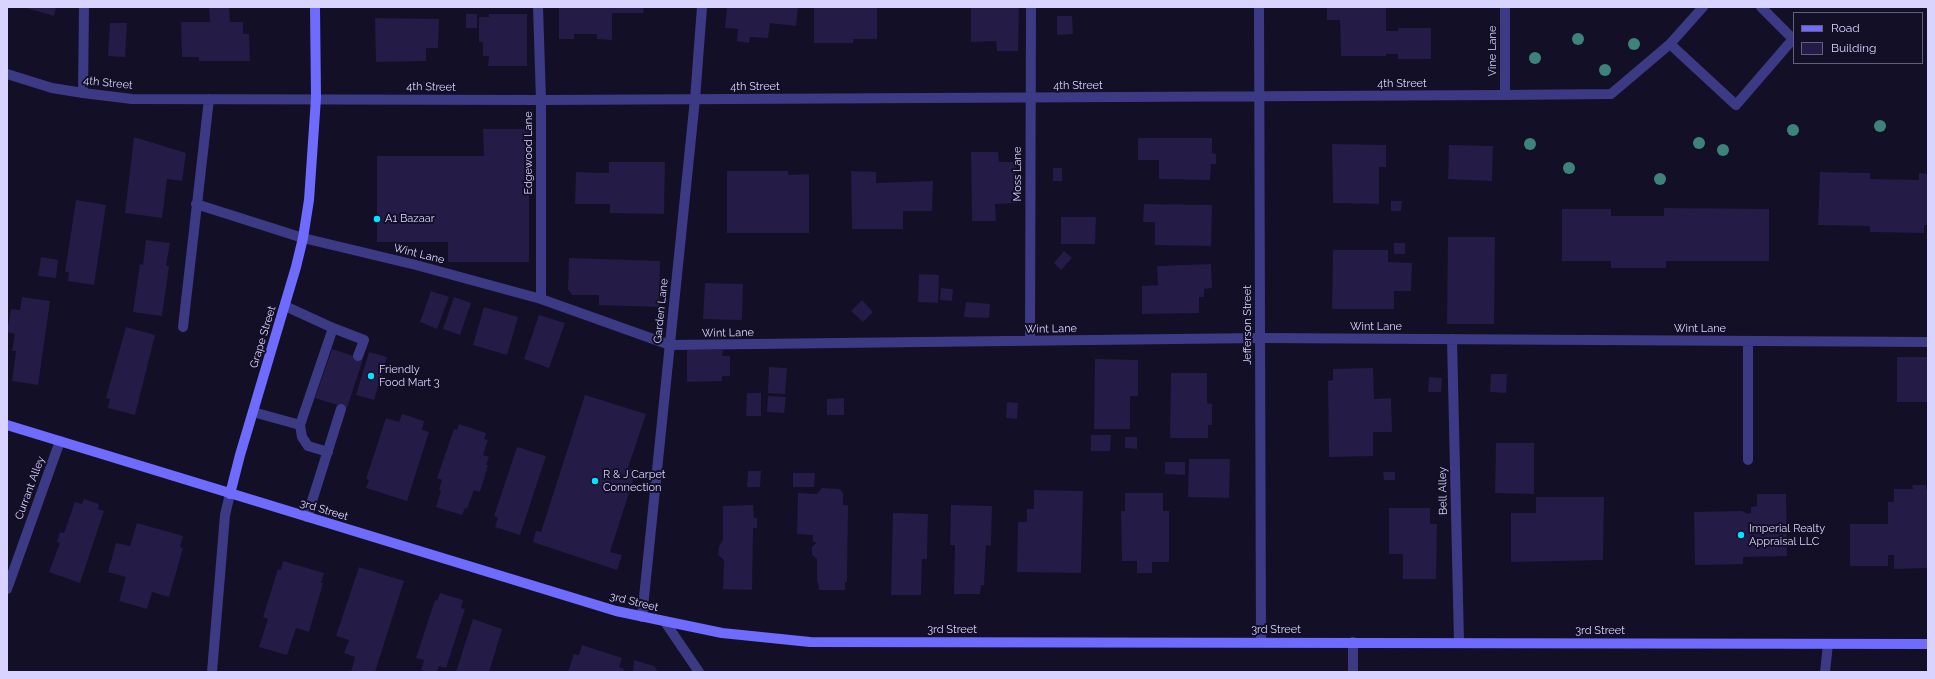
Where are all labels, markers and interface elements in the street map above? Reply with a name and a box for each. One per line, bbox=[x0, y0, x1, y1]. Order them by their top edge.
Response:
legend bbox=[1793, 12, 1923, 64]
text: Road bbox=[1831, 21, 1860, 35]
street label: Vine Lane bbox=[1486, 26, 1500, 76]
text: Building bbox=[1831, 41, 1877, 55]
street label: 4th Street bbox=[83, 74, 133, 92]
street label: 4th Street bbox=[1377, 77, 1427, 91]
street label: 4th Street bbox=[1053, 79, 1103, 93]
street label: 4th Street bbox=[406, 80, 456, 94]
street label: 4th Street bbox=[730, 80, 780, 94]
street label: Edgewood Lane bbox=[522, 111, 536, 195]
street label: Moss Lane bbox=[1011, 147, 1025, 201]
place label: A1 Bazaar bbox=[385, 212, 435, 226]
marker: A1 Bazaar bbox=[372, 214, 382, 224]
street label: Wint Lane bbox=[392, 241, 446, 267]
street label: Garden Lane bbox=[651, 278, 671, 344]
street label: Jefferson Street bbox=[1241, 285, 1255, 365]
street label: Grape Street bbox=[247, 304, 279, 370]
street label: Wint Lane bbox=[1350, 320, 1402, 334]
street label: Wint Lane bbox=[1025, 322, 1077, 336]
street label: Wint Lane bbox=[1674, 322, 1726, 336]
street label: Wint Lane bbox=[702, 326, 754, 340]
place label: Friendly Food Mart 3 bbox=[379, 363, 440, 389]
marker: Friendly Food Mart 3 bbox=[366, 371, 376, 381]
street label: Currant Alley bbox=[12, 455, 48, 521]
street label: Bell Alley bbox=[1436, 467, 1450, 515]
place label: R & J Carpet Connection bbox=[603, 468, 666, 494]
marker: R & J Carpet Connection bbox=[590, 476, 600, 486]
street label: 3rd Street bbox=[298, 496, 350, 524]
place label: Imperial Realty Appraisal LLC bbox=[1749, 522, 1825, 548]
marker: Imperial Realty Appraisal LLC bbox=[1736, 530, 1746, 540]
street label: 3rd Street bbox=[608, 590, 660, 614]
street label: 3rd Street bbox=[927, 623, 977, 637]
street label: 3rd Street bbox=[1251, 623, 1301, 637]
street label: 3rd Street bbox=[1575, 624, 1625, 638]

